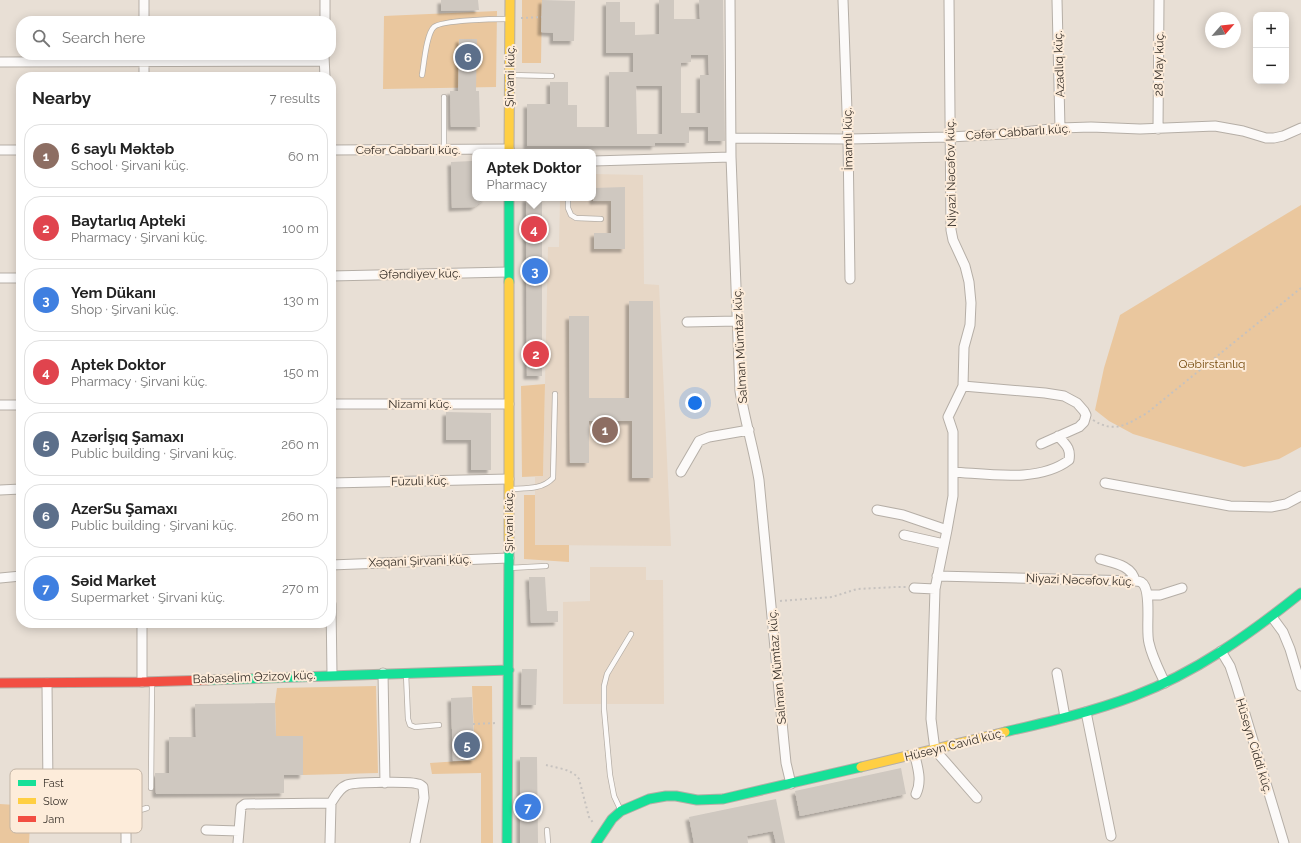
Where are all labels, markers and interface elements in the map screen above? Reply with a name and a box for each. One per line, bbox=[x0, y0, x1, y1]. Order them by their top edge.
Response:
north arrow bbox=[1205, 12, 1241, 48]
map controls bbox=[1253, 12, 1289, 84]
button: + bbox=[1253, 12, 1289, 48]
search box bbox=[16, 16, 336, 60]
icon: search bbox=[30, 27, 52, 49]
text: Search here bbox=[62, 29, 145, 47]
street label: Azadlıq küç. bbox=[1051, 30, 1067, 98]
street label: 28 May küç. bbox=[1151, 31, 1167, 97]
pin: 6 bbox=[455, 42, 481, 72]
street label: Şirvani küç. bbox=[502, 45, 518, 107]
button: − bbox=[1253, 48, 1289, 84]
text: Nearby bbox=[32, 88, 91, 108]
text: 7 results bbox=[270, 91, 320, 106]
street label: İmamlı küç. bbox=[840, 107, 856, 171]
street label: Niyazi Nəcəfov küç. bbox=[943, 119, 959, 227]
street label: Cəfər Cabbarlı küç. bbox=[965, 121, 1071, 143]
text: 6 saylı Məktəb bbox=[71, 140, 174, 158]
street label: Cəfər Cabbarlı küç. bbox=[356, 143, 460, 157]
text: 1 bbox=[43, 149, 49, 164]
text: 60 m bbox=[288, 149, 319, 164]
popup bbox=[472, 149, 596, 201]
text: School · Şirvani küç. bbox=[71, 158, 188, 173]
text: Aptek Doktor bbox=[487, 159, 581, 177]
text: Pharmacy bbox=[487, 177, 547, 192]
text: Baytarlıq Apteki bbox=[71, 212, 186, 230]
pin: 4 bbox=[521, 214, 547, 244]
text: 2 bbox=[42, 221, 50, 236]
text: 100 m bbox=[282, 221, 319, 236]
text: Pharmacy · Şirvani küç. bbox=[71, 230, 207, 245]
pin: 3 bbox=[522, 256, 548, 286]
street label: Əfəndiyev küç. bbox=[379, 266, 461, 282]
text: Yem Dükanı bbox=[71, 284, 156, 302]
street label: Salman Mümtaz küç. bbox=[730, 288, 750, 404]
text: 3 bbox=[42, 293, 50, 308]
text: 130 m bbox=[283, 293, 319, 308]
text: Shop · Şirvani küç. bbox=[71, 302, 178, 317]
pin: 2 bbox=[523, 339, 549, 369]
text: Aptek Doktor bbox=[71, 356, 166, 374]
park label: Qəbirstanlıq bbox=[1179, 357, 1245, 371]
text: 4 bbox=[42, 365, 50, 380]
text: 150 m bbox=[283, 365, 319, 380]
text: Pharmacy · Şirvani küç. bbox=[71, 374, 207, 389]
your location bbox=[685, 393, 705, 413]
street label: Nizami küç. bbox=[388, 397, 452, 411]
pin: 1 bbox=[592, 415, 618, 445]
text: Azərİşıq Şamaxı bbox=[71, 428, 184, 446]
text: 5 bbox=[42, 437, 50, 452]
text: 260 m bbox=[281, 437, 319, 452]
text: Public building · Şirvani küç. bbox=[71, 446, 236, 461]
street label: Füzuli küç. bbox=[391, 473, 449, 489]
street label: Şirvani küç. bbox=[502, 490, 516, 552]
text: AzerSu Şamaxı bbox=[71, 500, 177, 518]
text: 6 bbox=[42, 509, 50, 524]
text: 260 m bbox=[281, 509, 319, 524]
text: Public building · Şirvani küç. bbox=[71, 518, 236, 533]
street label: Xəqani Şirvani küç. bbox=[368, 552, 472, 570]
street label: Niyazi Nəcəfov küç. bbox=[1026, 571, 1134, 589]
text: Səid Market bbox=[71, 572, 156, 590]
text: 7 bbox=[42, 581, 50, 596]
text: 270 m bbox=[282, 581, 319, 596]
text: Supermarket · Şirvani küç. bbox=[71, 590, 225, 605]
street label: Salman Mümtaz küç. bbox=[765, 609, 789, 725]
street label: Babasəlim Əzizov küç. bbox=[192, 668, 316, 686]
street label: Hüseyn Ciddi küç. bbox=[1233, 697, 1275, 795]
street label: Hüseyn Cavid küç. bbox=[903, 726, 1005, 764]
pin: 5 bbox=[454, 730, 480, 760]
legend bbox=[10, 769, 142, 833]
text: Fast bbox=[43, 777, 64, 790]
pin: 7 bbox=[515, 792, 541, 822]
text: Slow bbox=[43, 795, 68, 808]
text: Jam bbox=[43, 813, 64, 826]

